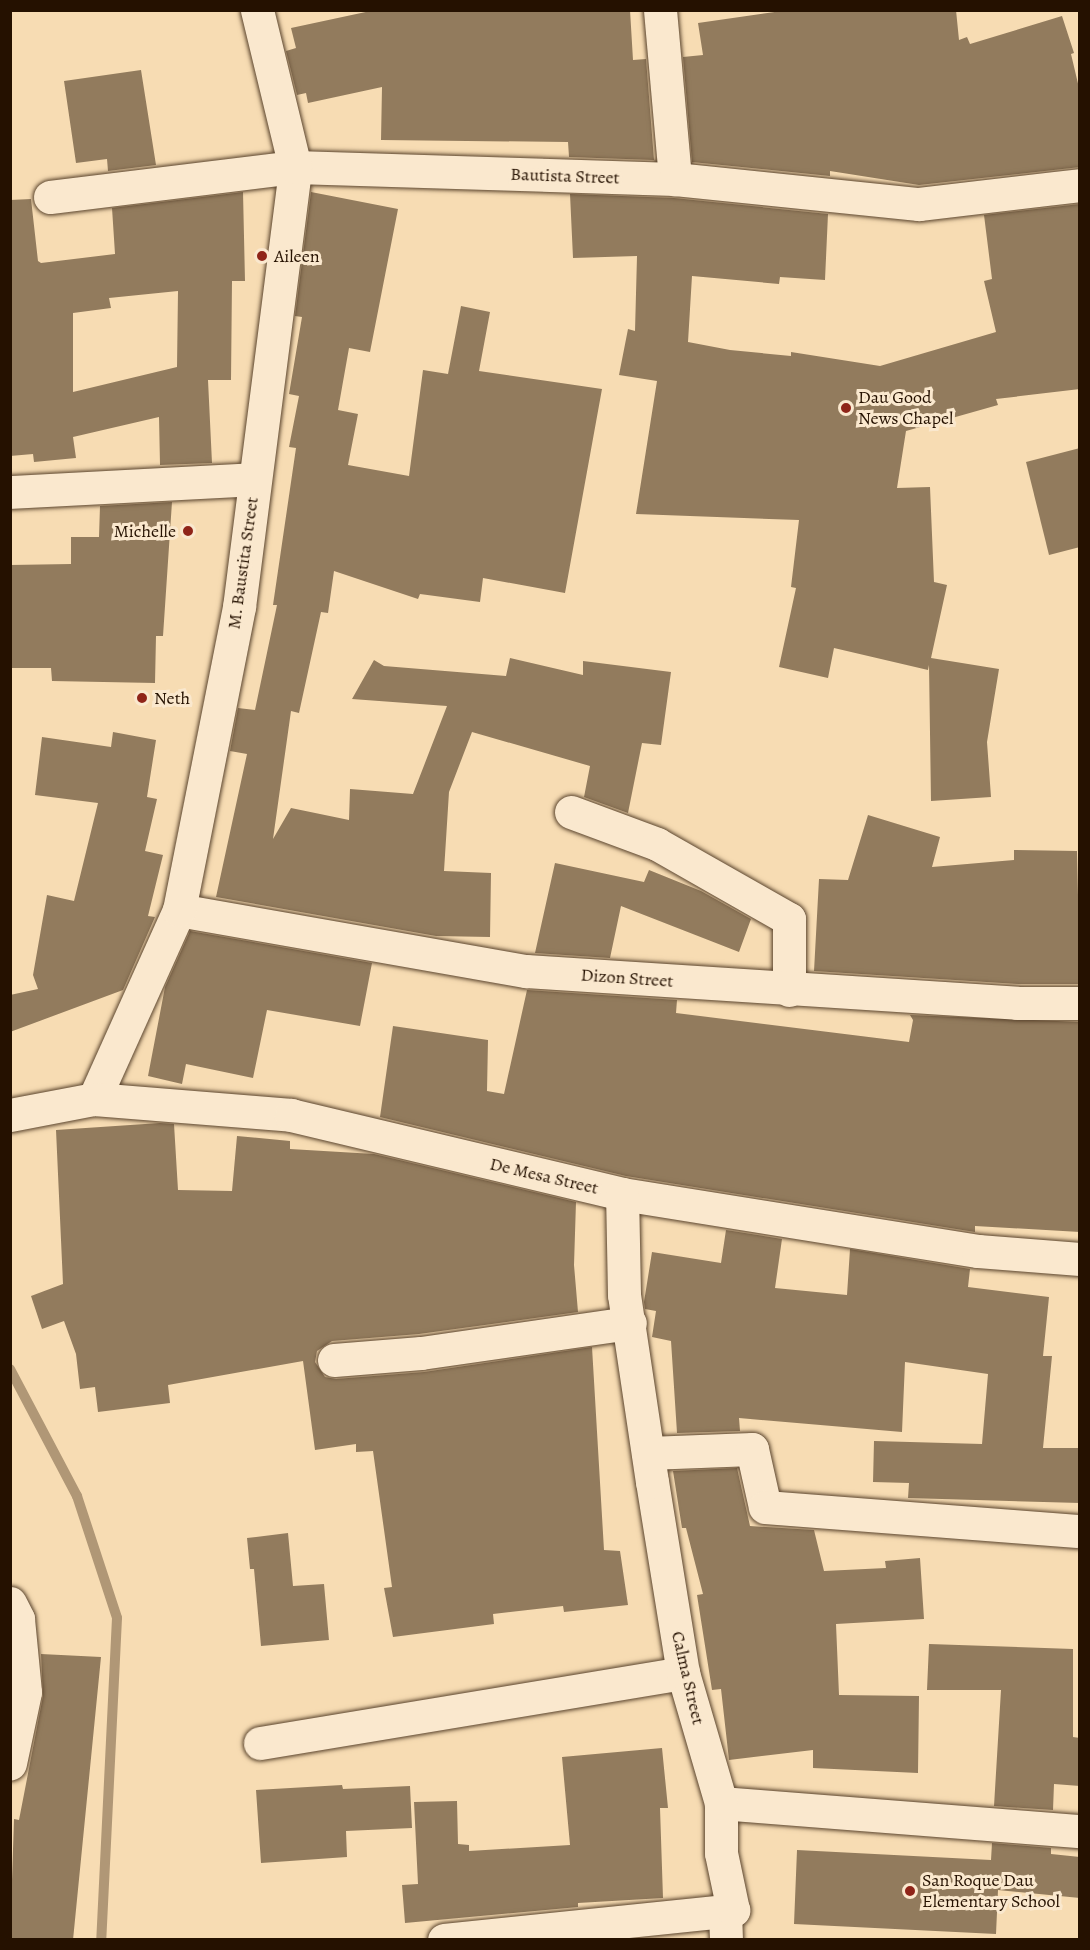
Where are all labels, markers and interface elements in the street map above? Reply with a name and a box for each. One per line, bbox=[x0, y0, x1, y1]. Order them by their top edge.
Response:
street label: Bautista Street bbox=[510, 163, 620, 189]
place label: Aileen bbox=[274, 245, 320, 267]
marker: Aileen bbox=[255, 249, 269, 263]
place label: Dau Good News Chapel bbox=[858, 387, 953, 430]
marker: Dau Good News Chapel bbox=[839, 401, 853, 415]
street label: M. Baustita Street bbox=[223, 495, 263, 631]
place label: Michelle bbox=[114, 520, 176, 542]
marker: Michelle bbox=[181, 524, 195, 538]
place label: Neth bbox=[154, 687, 190, 709]
marker: Neth bbox=[135, 691, 149, 705]
street label: Dizon Street bbox=[580, 964, 674, 992]
street label: De Mesa Street bbox=[488, 1153, 600, 1199]
street label: Calma Street bbox=[667, 1629, 709, 1727]
place label: San Roque Dau Elementary School bbox=[922, 1870, 1060, 1912]
marker: San Roque Dau Elementary School bbox=[903, 1884, 917, 1898]

